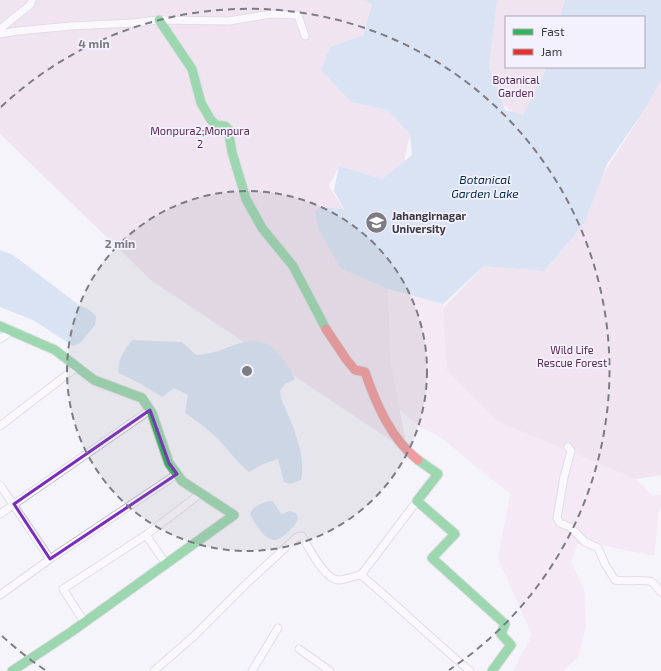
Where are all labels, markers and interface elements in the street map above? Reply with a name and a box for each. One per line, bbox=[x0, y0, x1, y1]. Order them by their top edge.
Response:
legend bbox=[505, 16, 645, 68]
text: Fast bbox=[541, 24, 565, 38]
text: 4 min bbox=[78, 36, 110, 50]
text: Jam bbox=[541, 44, 562, 58]
park label: Botanical Garden bbox=[492, 73, 540, 99]
park label: Monpura2;Monpura 2 bbox=[150, 124, 250, 150]
water label: Botanical Garden Lake bbox=[451, 172, 519, 200]
school or university icon: Jahangirnagar University bbox=[363, 209, 389, 235]
place label: Jahangirnagar University bbox=[392, 209, 466, 236]
text: 2 min bbox=[105, 236, 135, 250]
park label: Wild Life Rescue Forest bbox=[537, 343, 607, 369]
centre of rings bbox=[240, 364, 254, 378]

